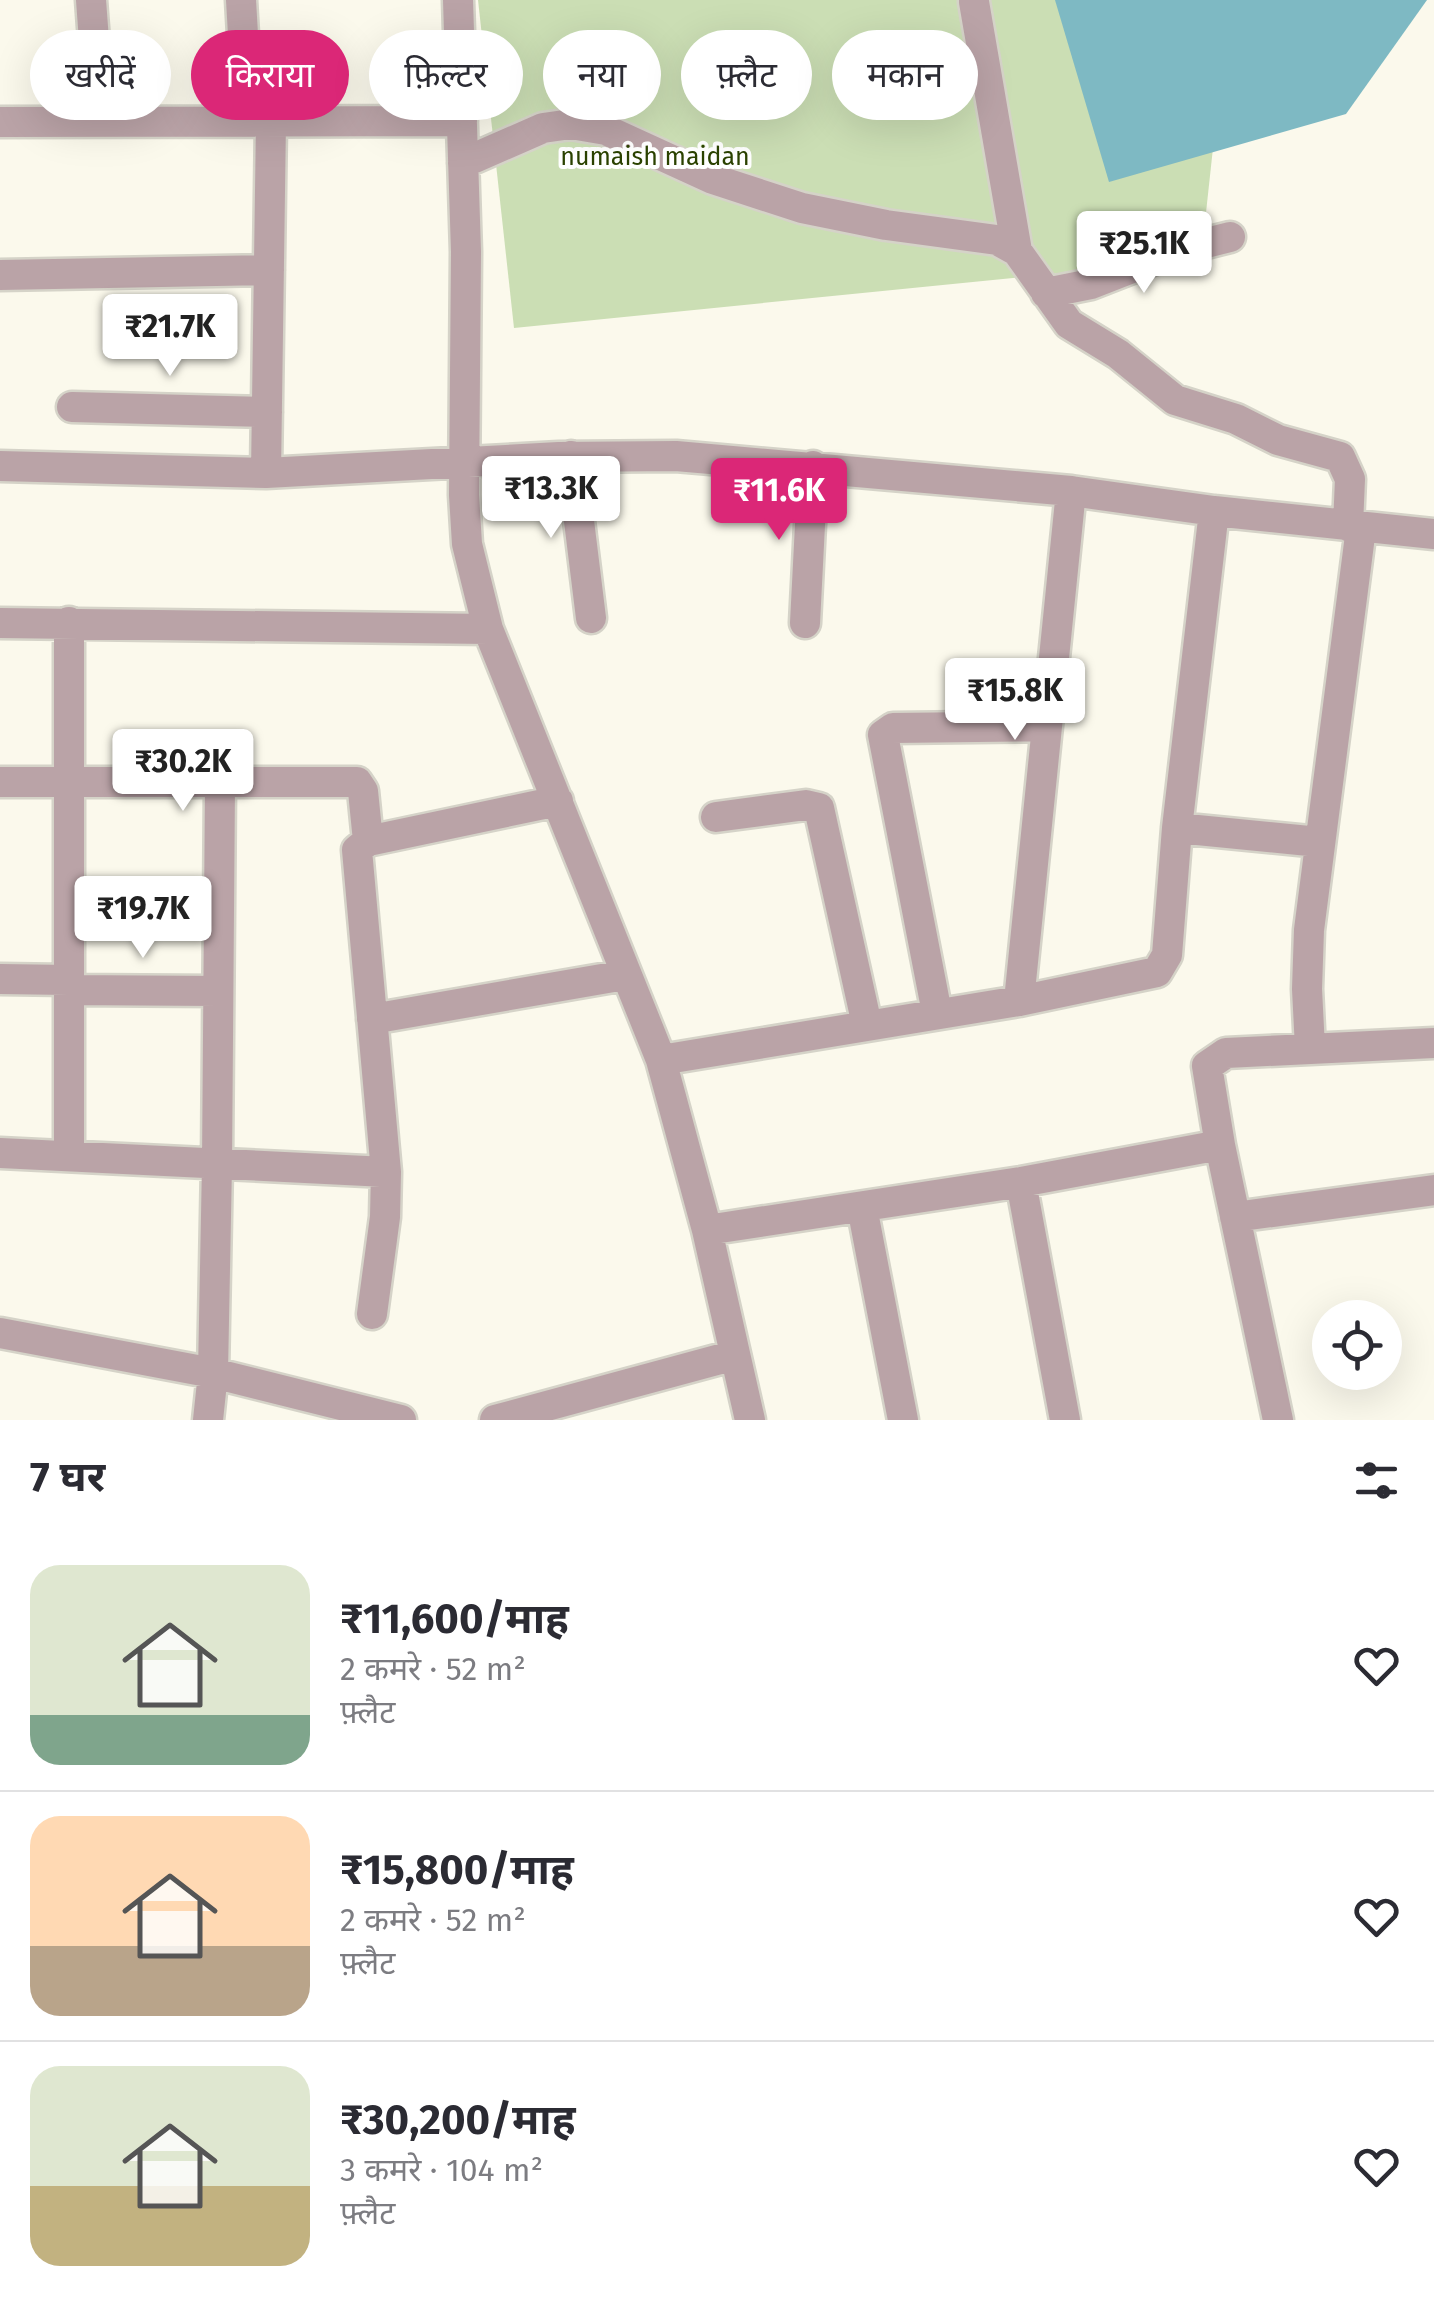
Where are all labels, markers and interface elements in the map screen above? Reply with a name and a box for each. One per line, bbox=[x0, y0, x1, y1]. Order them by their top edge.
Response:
chip: खरीदें bbox=[30, 30, 171, 120]
chip: किराया bbox=[191, 30, 349, 120]
chip: फ़िल्टर bbox=[369, 30, 523, 120]
chip: नया bbox=[543, 30, 661, 120]
chip: फ़्लैट bbox=[681, 30, 812, 120]
chip: मकान bbox=[832, 30, 978, 120]
park label: numaish maidan bbox=[560, 142, 750, 172]
pin: ₹25.1K bbox=[1063, 211, 1225, 296]
text: ₹25.1K bbox=[1099, 224, 1189, 262]
pin: ₹21.7K bbox=[89, 294, 251, 379]
text: ₹21.7K bbox=[125, 307, 215, 345]
pin: ₹13.3K bbox=[470, 456, 632, 541]
pin: ₹11.6K bbox=[698, 458, 860, 543]
text: ₹13.3K bbox=[504, 469, 598, 507]
text: ₹11.6K bbox=[733, 471, 825, 509]
pin: ₹15.8K bbox=[934, 658, 1096, 743]
text: ₹15.8K bbox=[967, 671, 1063, 709]
pin: ₹30.2K bbox=[102, 729, 264, 814]
text: ₹30.2K bbox=[134, 742, 232, 780]
pin: ₹19.7K bbox=[62, 876, 224, 961]
text: ₹19.7K bbox=[96, 889, 190, 927]
map controls bbox=[1312, 1300, 1402, 1390]
button: locate bbox=[1312, 1300, 1402, 1390]
text: 7 घर bbox=[30, 1452, 105, 1502]
icon: filters bbox=[1349, 1453, 1404, 1508]
text: ₹11,600/माह bbox=[340, 1594, 569, 1644]
icon: home bbox=[110, 1605, 230, 1725]
icon: heart bbox=[1349, 1638, 1404, 1693]
text: 2 कमरे · 52 m² bbox=[340, 1650, 526, 1688]
text: फ़्लैट bbox=[340, 1693, 395, 1731]
text: ₹15,800/माह bbox=[340, 1845, 574, 1895]
icon: home bbox=[110, 1856, 230, 1976]
icon: heart bbox=[1349, 1889, 1404, 1944]
text: 2 कमरे · 52 m² bbox=[340, 1901, 526, 1939]
text: फ़्लैट bbox=[340, 1944, 395, 1982]
text: ₹30,200/माह bbox=[340, 2095, 575, 2145]
icon: home bbox=[110, 2106, 230, 2226]
icon: heart bbox=[1349, 2139, 1404, 2194]
text: 3 कमरे · 104 m² bbox=[340, 2151, 543, 2189]
text: फ़्लैट bbox=[340, 2194, 395, 2232]

